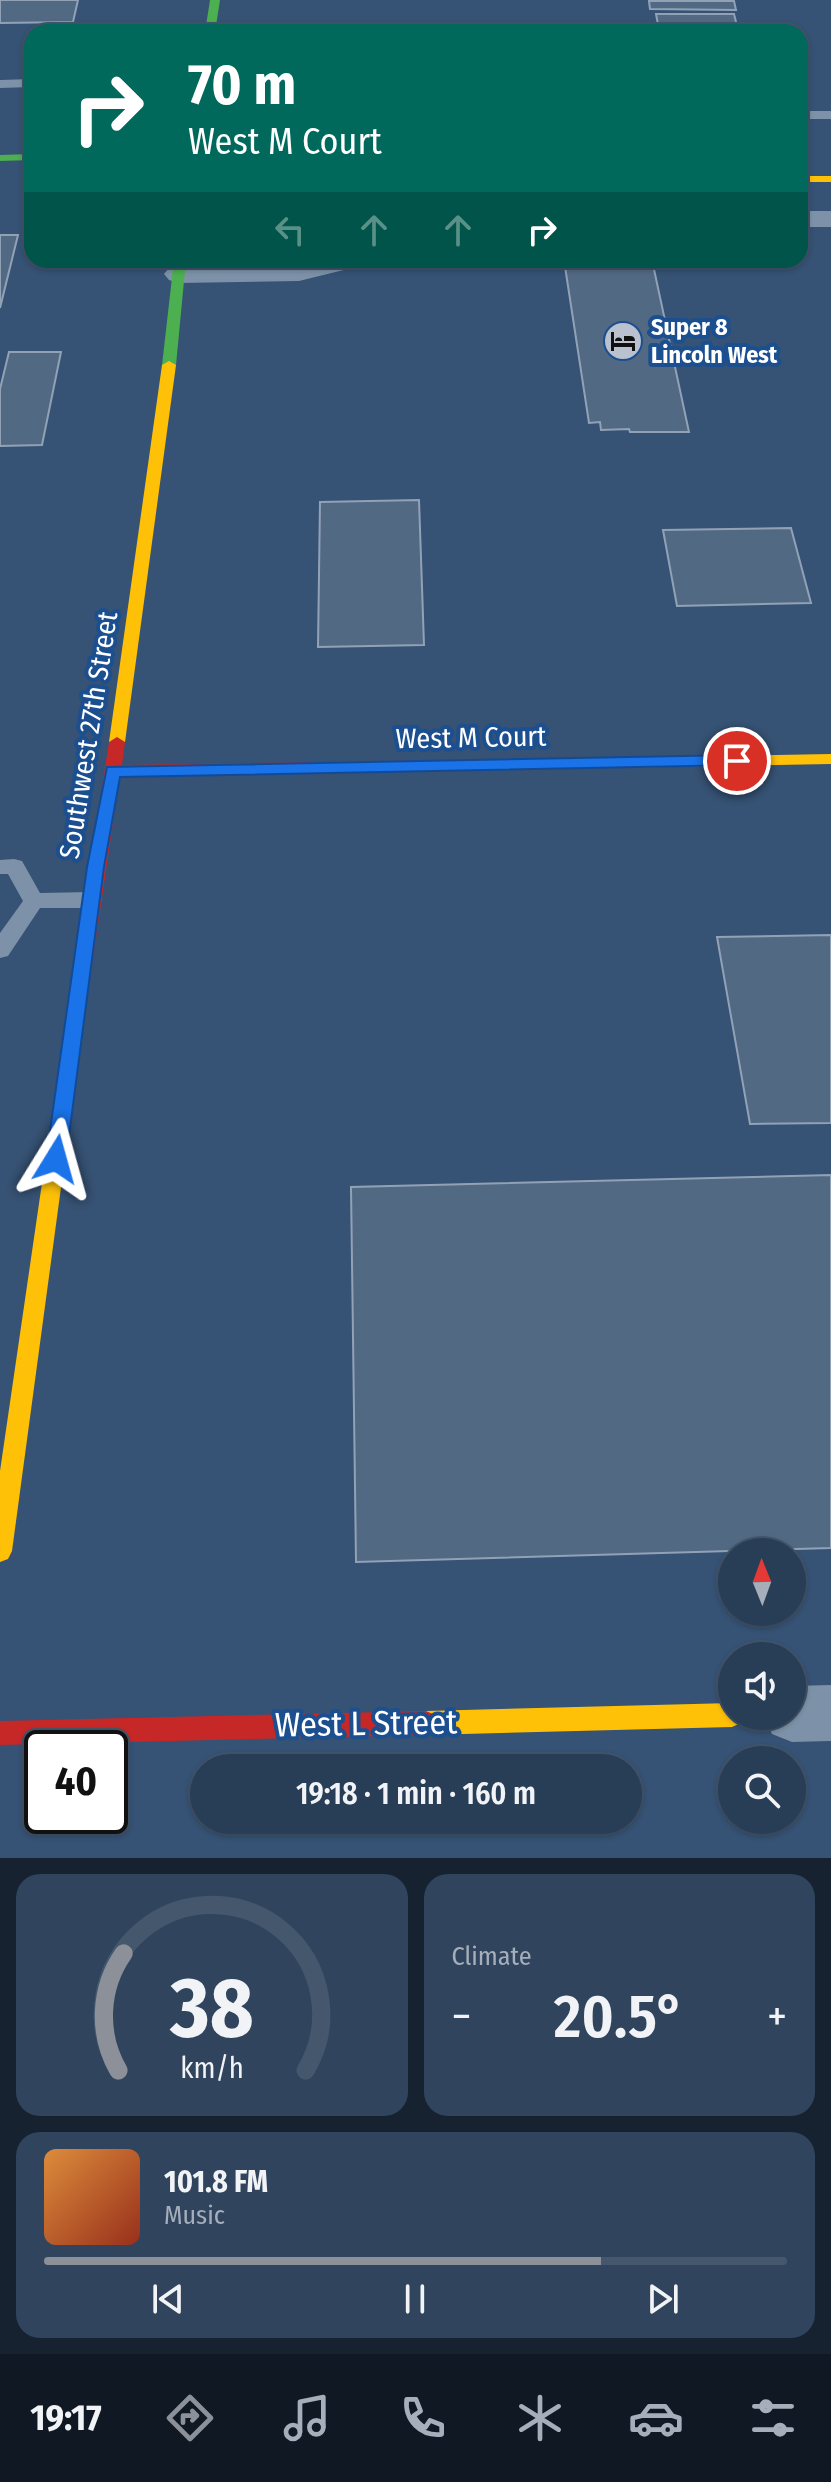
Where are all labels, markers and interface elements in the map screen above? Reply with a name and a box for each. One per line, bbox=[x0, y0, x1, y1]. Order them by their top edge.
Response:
text: 70 m bbox=[188, 52, 296, 119]
icon: right bbox=[56, 56, 160, 160]
text: West M Court bbox=[188, 120, 382, 164]
icon: left bbox=[268, 208, 312, 252]
icon: ahead bbox=[352, 208, 396, 252]
icon: ahead bbox=[436, 208, 480, 252]
icon: right bbox=[520, 208, 564, 252]
place label: Super 8 Lincoln West bbox=[651, 313, 778, 369]
hotel icon: Super 8 Lincoln West bbox=[602, 320, 644, 362]
street label: Southwest 27th Street bbox=[53, 608, 124, 861]
street label: West M Court bbox=[395, 720, 547, 755]
pin bbox=[703, 727, 771, 795]
icon: arrive bbox=[715, 739, 759, 783]
position arrow bbox=[14, 1117, 98, 1201]
north arrow bbox=[718, 1538, 806, 1626]
map controls bbox=[718, 1538, 806, 1834]
button: sound bbox=[718, 1642, 806, 1730]
street label: West L Street bbox=[275, 1701, 458, 1746]
speed limit sign: 40 bbox=[24, 1730, 128, 1834]
button: search bbox=[718, 1746, 806, 1834]
text: 19:18 · 1 min · 160 m bbox=[296, 1776, 536, 1812]
text: Climate bbox=[452, 1941, 532, 1972]
text: 38 bbox=[169, 1959, 253, 2059]
text: 20.5° bbox=[554, 1981, 684, 2053]
text: − bbox=[452, 1990, 471, 2043]
text: + bbox=[767, 1990, 787, 2043]
text: km/h bbox=[180, 2051, 244, 2086]
text: 101.8 FM bbox=[164, 2164, 268, 2200]
text: Music bbox=[164, 2200, 225, 2231]
icon: previous bbox=[146, 2277, 190, 2321]
icon: pause bbox=[393, 2277, 437, 2321]
icon: next bbox=[641, 2277, 685, 2321]
icon: directions bbox=[162, 2390, 218, 2446]
icon: music bbox=[279, 2390, 335, 2446]
icon: phone bbox=[395, 2390, 451, 2446]
icon: climate bbox=[512, 2390, 568, 2446]
icon: car bbox=[628, 2390, 684, 2446]
icon: filters bbox=[745, 2390, 801, 2446]
text: 19:17 bbox=[30, 2396, 102, 2440]

